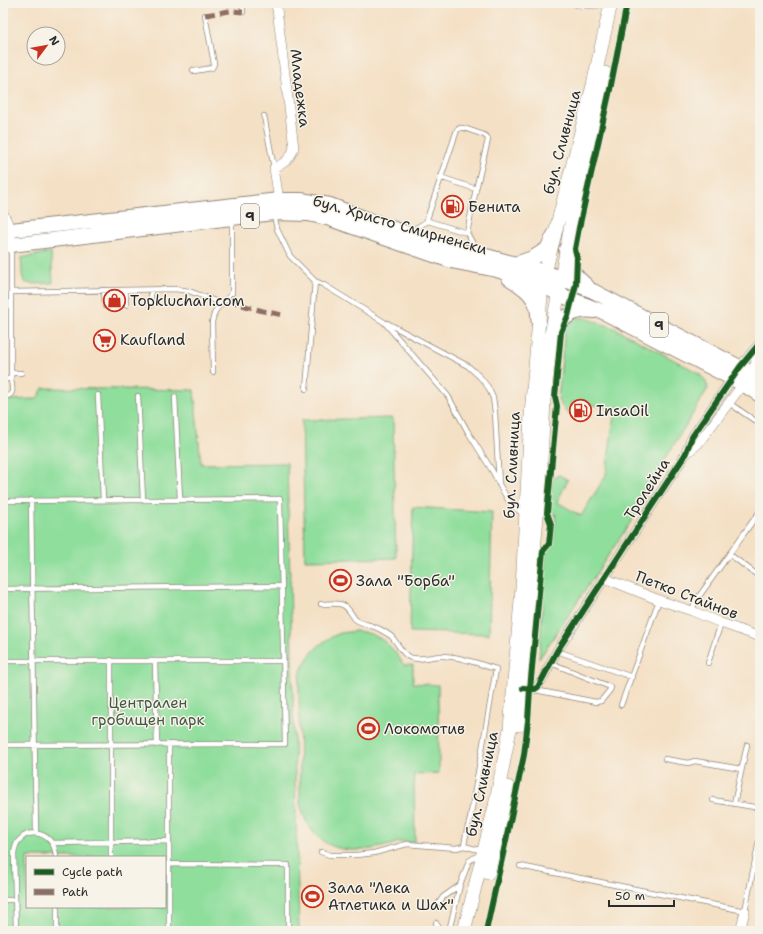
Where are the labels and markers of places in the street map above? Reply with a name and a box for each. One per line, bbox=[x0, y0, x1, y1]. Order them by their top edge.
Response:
fuel station icon: Бенита bbox=[440, 194, 466, 220]
place label: Бенита bbox=[468, 197, 521, 217]
shop icon: Topkluchari.com bbox=[101, 288, 127, 314]
place label: Topkluchari.com bbox=[130, 291, 244, 311]
supermarket icon: Kaufland bbox=[91, 327, 117, 353]
place label: Kaufland bbox=[120, 330, 186, 350]
fuel station icon: InsaOil bbox=[567, 398, 593, 424]
place label: InsaOil bbox=[596, 401, 649, 421]
sports icon: Зала "Борба" bbox=[328, 568, 354, 594]
place label: Зала "Борба" bbox=[356, 571, 455, 591]
sports icon: Локомотив bbox=[356, 716, 382, 742]
place label: Локомотив bbox=[384, 719, 465, 739]
place label: Зала "Лека Атлетика и Шах" bbox=[328, 878, 454, 915]
sports icon: Зала "Лека Атлетика и Шах" bbox=[300, 884, 326, 910]

